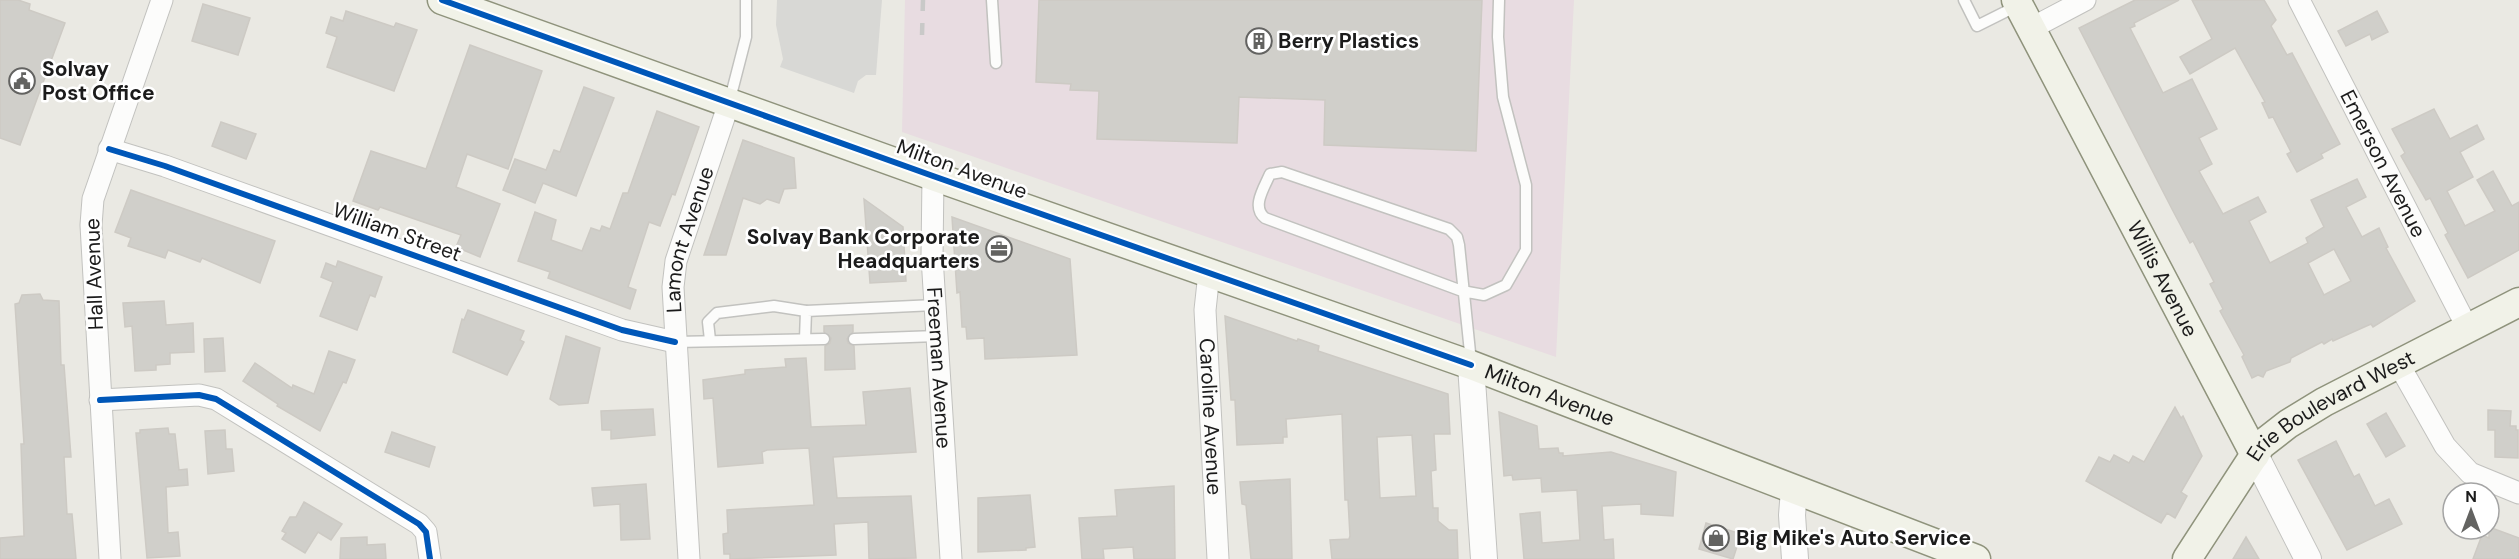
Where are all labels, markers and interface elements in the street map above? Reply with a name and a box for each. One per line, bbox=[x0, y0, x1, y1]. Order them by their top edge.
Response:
building icon: Berry Plastics bbox=[1244, 26, 1274, 56]
place label: Berry Plastics bbox=[1278, 27, 1419, 55]
place label: Solvay Post Office bbox=[42, 55, 155, 107]
public building icon: Solvay Post Office bbox=[7, 66, 37, 96]
street label: Emerson Avenue bbox=[2334, 85, 2433, 242]
street label: Milton Avenue bbox=[893, 132, 1031, 206]
street label: Lamont Avenue bbox=[659, 163, 721, 314]
street label: William Street bbox=[329, 196, 465, 268]
street label: Willis Avenue bbox=[2120, 216, 2205, 342]
street label: Hall Avenue bbox=[78, 217, 110, 330]
place label: Solvay Bank Corporate Headquarters bbox=[747, 223, 980, 275]
office icon: Solvay Bank Corporate Headquarters bbox=[984, 234, 1014, 264]
street label: Freeman Avenue bbox=[920, 286, 958, 449]
street label: Caroline Avenue bbox=[1192, 337, 1229, 496]
street label: Erie Boulevard West bbox=[2240, 344, 2420, 466]
street label: Milton Avenue bbox=[1481, 358, 1619, 433]
north arrow bbox=[2441, 481, 2501, 541]
text: N bbox=[2465, 486, 2477, 507]
shop icon: Big Mike's Auto Service bbox=[1701, 523, 1731, 553]
place label: Big Mike's Auto Service bbox=[1736, 524, 1971, 552]

